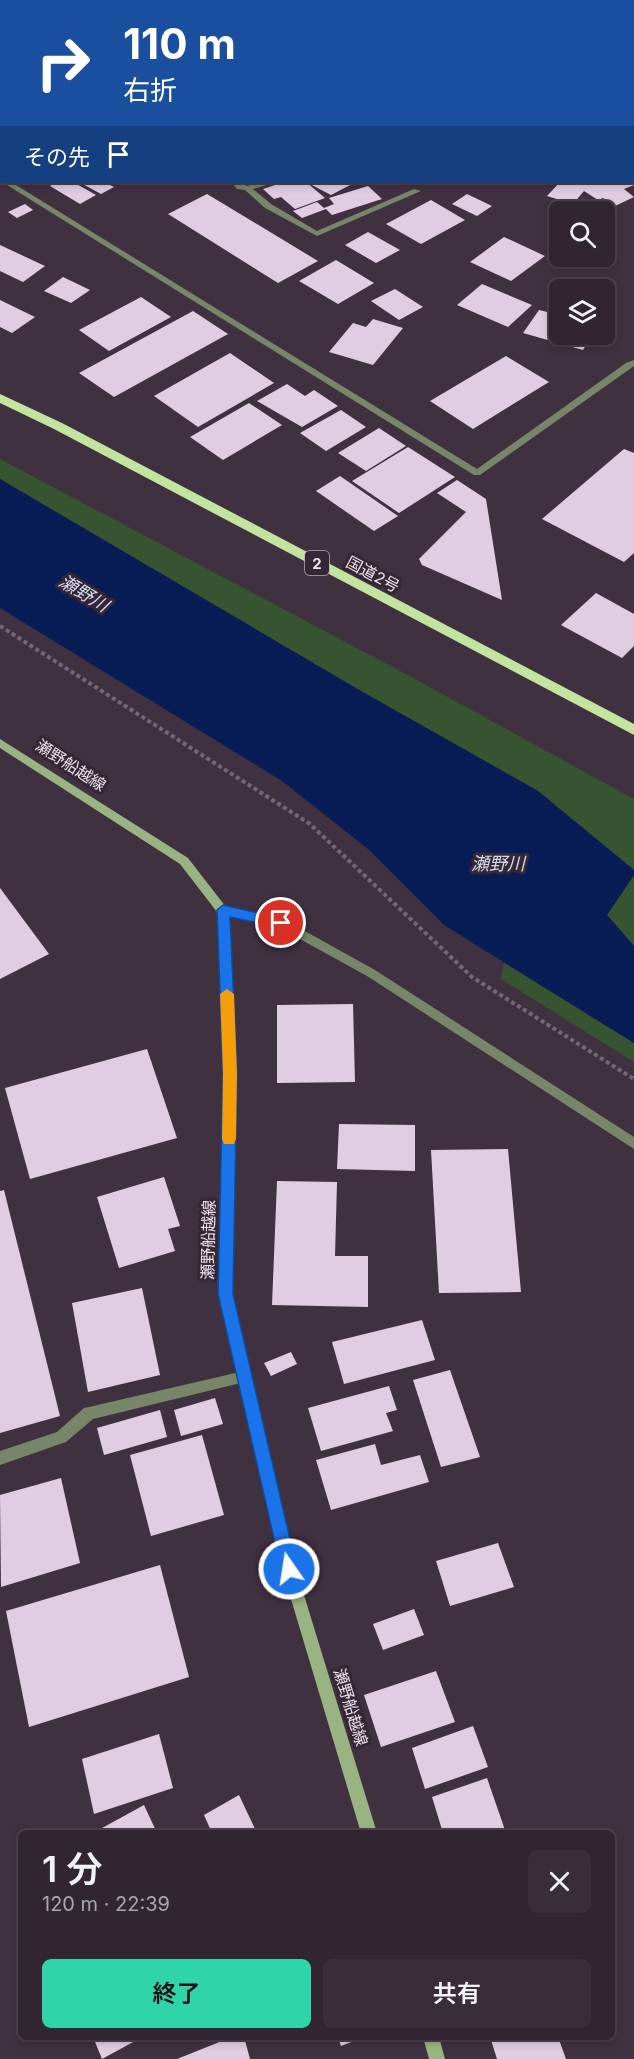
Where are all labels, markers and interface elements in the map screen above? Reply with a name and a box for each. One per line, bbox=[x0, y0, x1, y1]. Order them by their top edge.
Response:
text: 110 m bbox=[123, 18, 236, 69]
icon: right bbox=[24, 24, 102, 102]
text: 右折 bbox=[123, 74, 177, 107]
icon: arrive bbox=[102, 138, 135, 171]
text: その先 bbox=[24, 144, 90, 170]
map controls bbox=[549, 201, 615, 345]
button: search bbox=[549, 201, 615, 267]
button: layers bbox=[549, 279, 615, 345]
road number: 2 bbox=[305, 551, 329, 575]
street label: 国道2号 bbox=[343, 552, 403, 596]
water label: 瀬野川 bbox=[55, 570, 114, 617]
street label: 瀬野船越線 bbox=[32, 735, 110, 795]
water label: 瀬野川 bbox=[471, 853, 527, 874]
pin bbox=[255, 897, 306, 948]
icon: arrive bbox=[264, 906, 297, 939]
street label: 瀬野船越線 bbox=[197, 1200, 219, 1280]
position arrow bbox=[257, 1537, 321, 1601]
street label: 瀬野船越線 bbox=[330, 1666, 372, 1748]
text: 1 分 bbox=[42, 1847, 102, 1891]
button: close bbox=[528, 1850, 591, 1913]
text: 120 m · 22:39 bbox=[42, 1892, 170, 1916]
button: 終了 bbox=[42, 1959, 311, 2028]
button: 共有 bbox=[323, 1959, 591, 2028]

